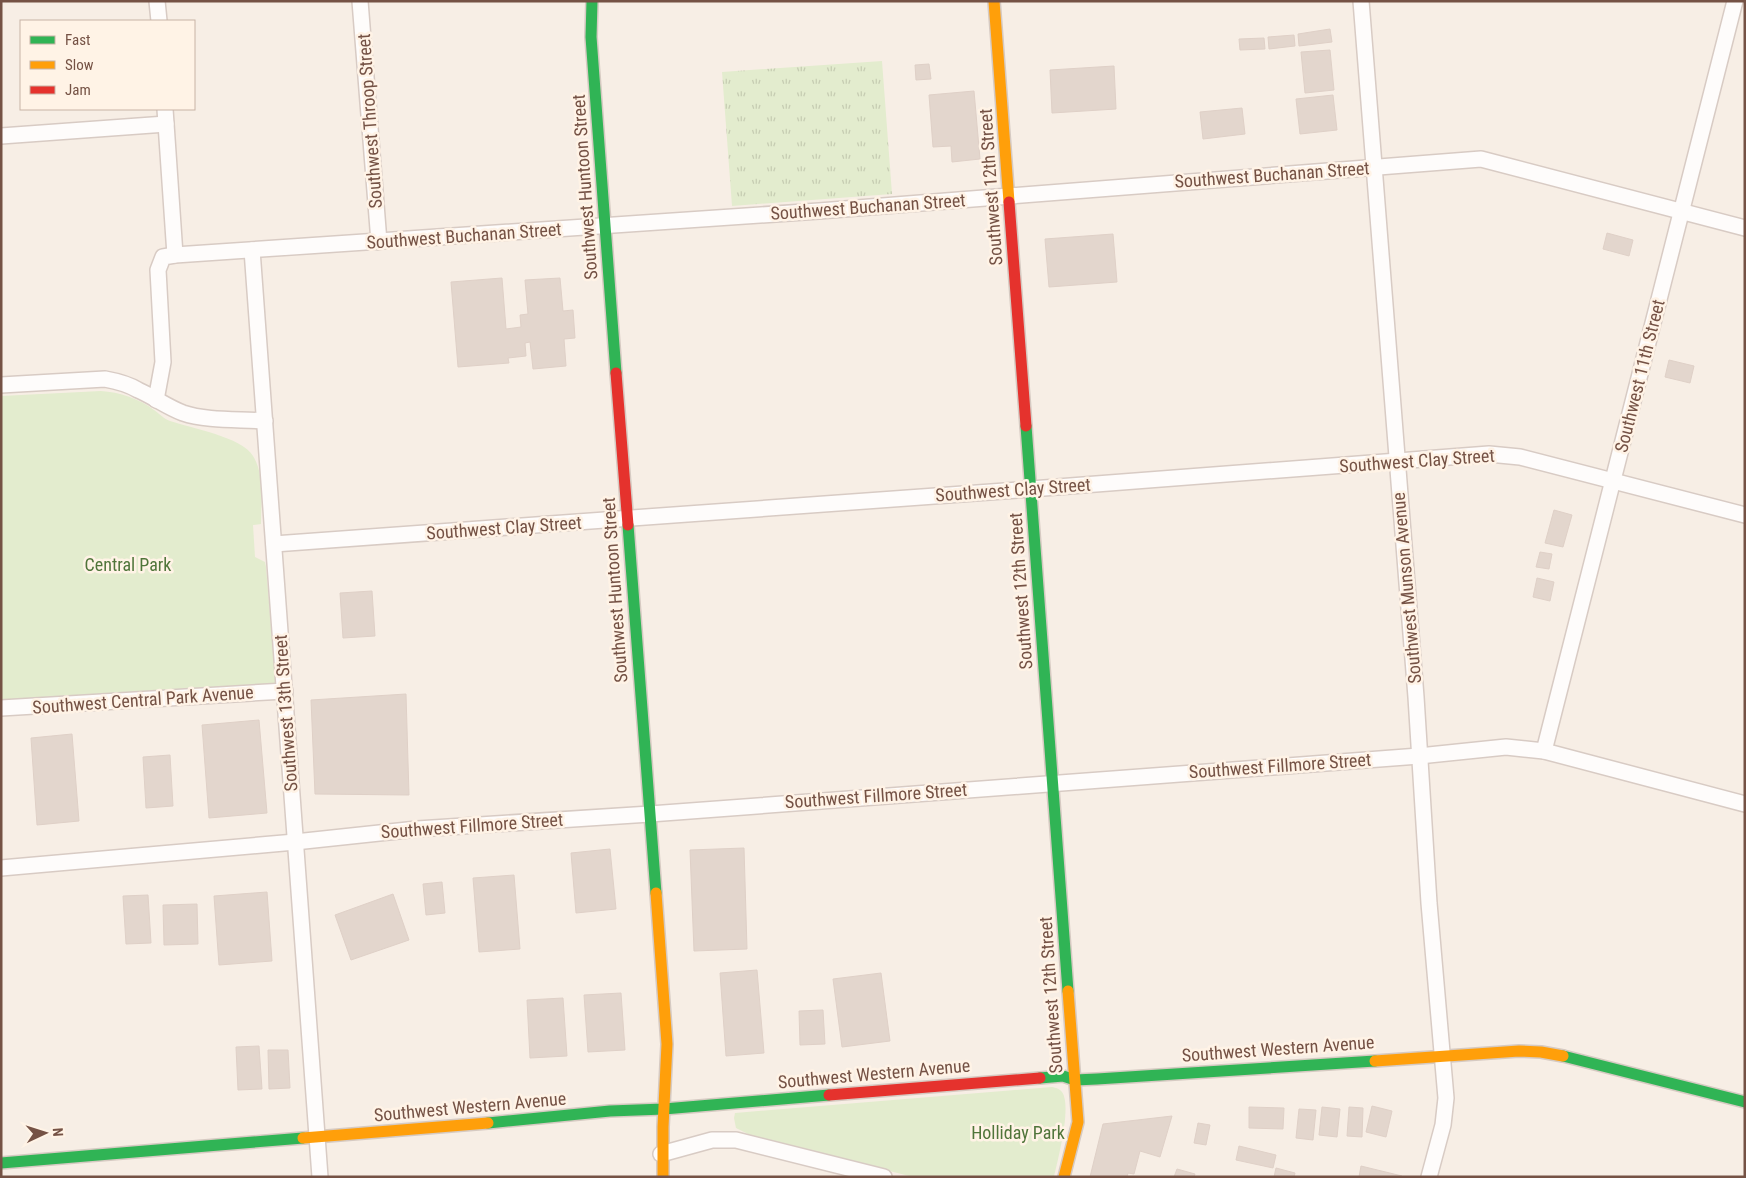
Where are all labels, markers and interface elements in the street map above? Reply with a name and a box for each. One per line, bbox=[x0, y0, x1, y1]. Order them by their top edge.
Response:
legend bbox=[20, 20, 195, 110]
text: Fast bbox=[65, 31, 90, 49]
street label: Southwest Throop Street bbox=[353, 33, 386, 209]
text: Slow bbox=[65, 56, 94, 74]
text: Jam bbox=[65, 81, 91, 99]
street label: Southwest Huntoon Street bbox=[568, 94, 601, 280]
street label: Southwest 12th Street bbox=[975, 108, 1006, 266]
street label: Southwest Buchanan Street bbox=[1174, 157, 1370, 192]
street label: Southwest Buchanan Street bbox=[770, 189, 966, 224]
street label: Southwest Buchanan Street bbox=[366, 218, 562, 253]
street label: Southwest 11th Street bbox=[1610, 297, 1669, 455]
street label: Southwest Clay Street bbox=[1339, 445, 1495, 476]
street label: Southwest Clay Street bbox=[935, 474, 1091, 505]
street label: Southwest Munson Avenue bbox=[1388, 492, 1425, 685]
street label: Southwest Huntoon Street bbox=[598, 497, 631, 683]
street label: Southwest Clay Street bbox=[426, 512, 582, 543]
street label: Southwest 12th Street bbox=[1005, 512, 1036, 670]
park label: Central Park bbox=[85, 554, 171, 575]
street label: Southwest 13th Street bbox=[270, 634, 301, 792]
street label: Southwest Central Park Avenue bbox=[32, 681, 254, 718]
street label: Southwest Fillmore Street bbox=[1188, 749, 1372, 782]
street label: Southwest Fillmore Street bbox=[784, 779, 968, 812]
street label: Southwest Fillmore Street bbox=[380, 809, 564, 842]
street label: Southwest 12th Street bbox=[1035, 916, 1066, 1074]
street label: Southwest Western Avenue bbox=[1181, 1031, 1375, 1066]
street label: Southwest Western Avenue bbox=[777, 1055, 971, 1092]
street label: Southwest Western Avenue bbox=[373, 1088, 567, 1125]
north arrow bbox=[20, 1108, 70, 1158]
park label: Holliday Park bbox=[971, 1122, 1065, 1143]
text: N bbox=[50, 1127, 66, 1137]

